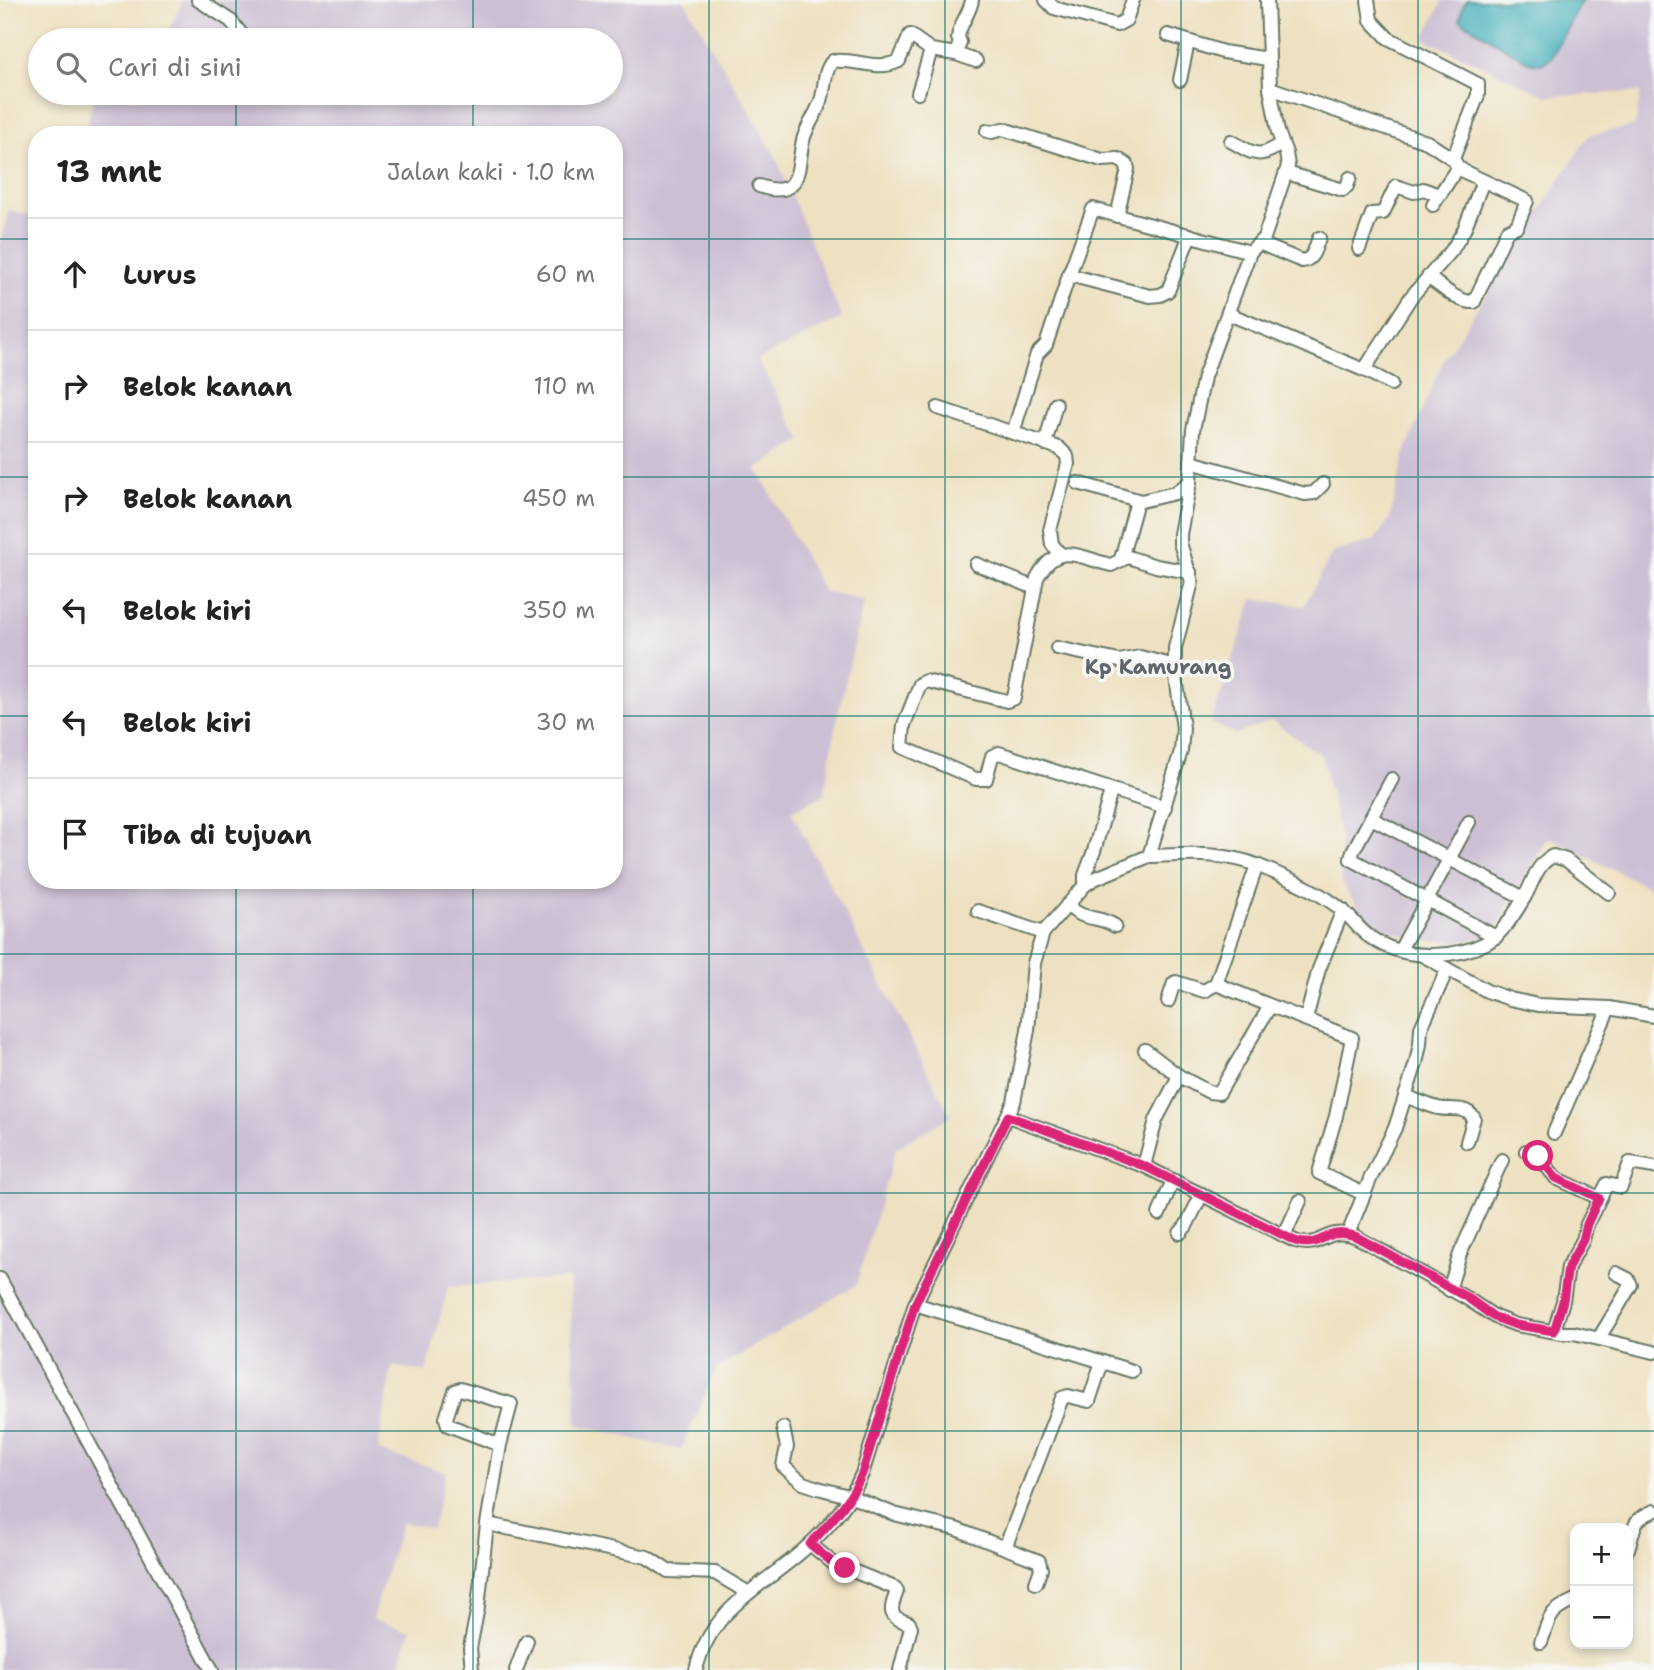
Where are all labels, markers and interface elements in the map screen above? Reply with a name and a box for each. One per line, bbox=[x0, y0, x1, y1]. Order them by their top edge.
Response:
search box bbox=[28, 28, 623, 105]
icon: search bbox=[52, 48, 90, 86]
text: Cari di sini bbox=[108, 49, 242, 84]
text: 13 mnt bbox=[56, 151, 162, 192]
text: Jalan kaki · 1.0 km bbox=[387, 157, 595, 187]
icon: ahead bbox=[56, 255, 94, 293]
text: Lurus bbox=[123, 257, 196, 292]
text: 60 m bbox=[536, 259, 595, 289]
icon: right bbox=[56, 367, 94, 405]
text: Belok kanan bbox=[123, 369, 292, 404]
text: 110 m bbox=[533, 371, 595, 401]
icon: right bbox=[56, 479, 94, 517]
text: Belok kanan bbox=[123, 481, 292, 516]
text: 450 m bbox=[522, 483, 595, 513]
icon: left bbox=[56, 591, 94, 629]
text: Belok kiri bbox=[123, 593, 252, 628]
text: 350 m bbox=[522, 595, 595, 625]
district label: Kp Kamurang bbox=[1085, 653, 1231, 681]
icon: left bbox=[56, 703, 94, 741]
text: Belok kiri bbox=[123, 705, 252, 740]
text: 30 m bbox=[536, 707, 595, 737]
icon: arrive bbox=[56, 815, 94, 853]
text: Tiba di tujuan bbox=[123, 817, 312, 852]
route start bbox=[1522, 1140, 1553, 1171]
map controls bbox=[1570, 1523, 1633, 1649]
button: + bbox=[1570, 1523, 1633, 1586]
route end bbox=[829, 1552, 860, 1583]
button: − bbox=[1570, 1586, 1633, 1649]

